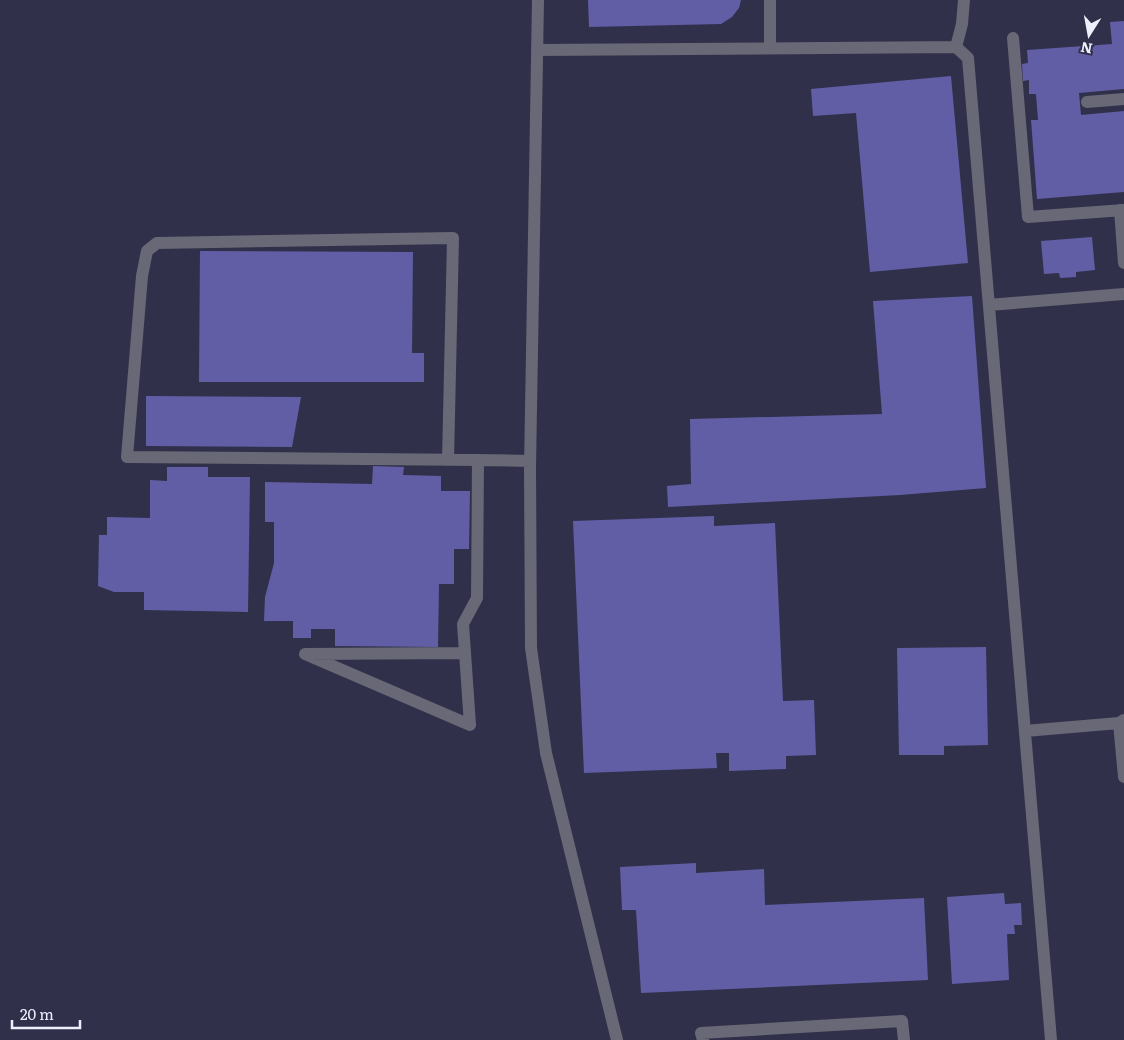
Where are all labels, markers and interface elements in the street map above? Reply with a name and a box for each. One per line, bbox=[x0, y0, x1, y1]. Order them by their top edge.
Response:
north arrow bbox=[1064, 10, 1114, 60]
text: N bbox=[1078, 38, 1094, 60]
scale bar bbox=[12, 998, 80, 1030]
text: 20 m bbox=[20, 1002, 54, 1025]

